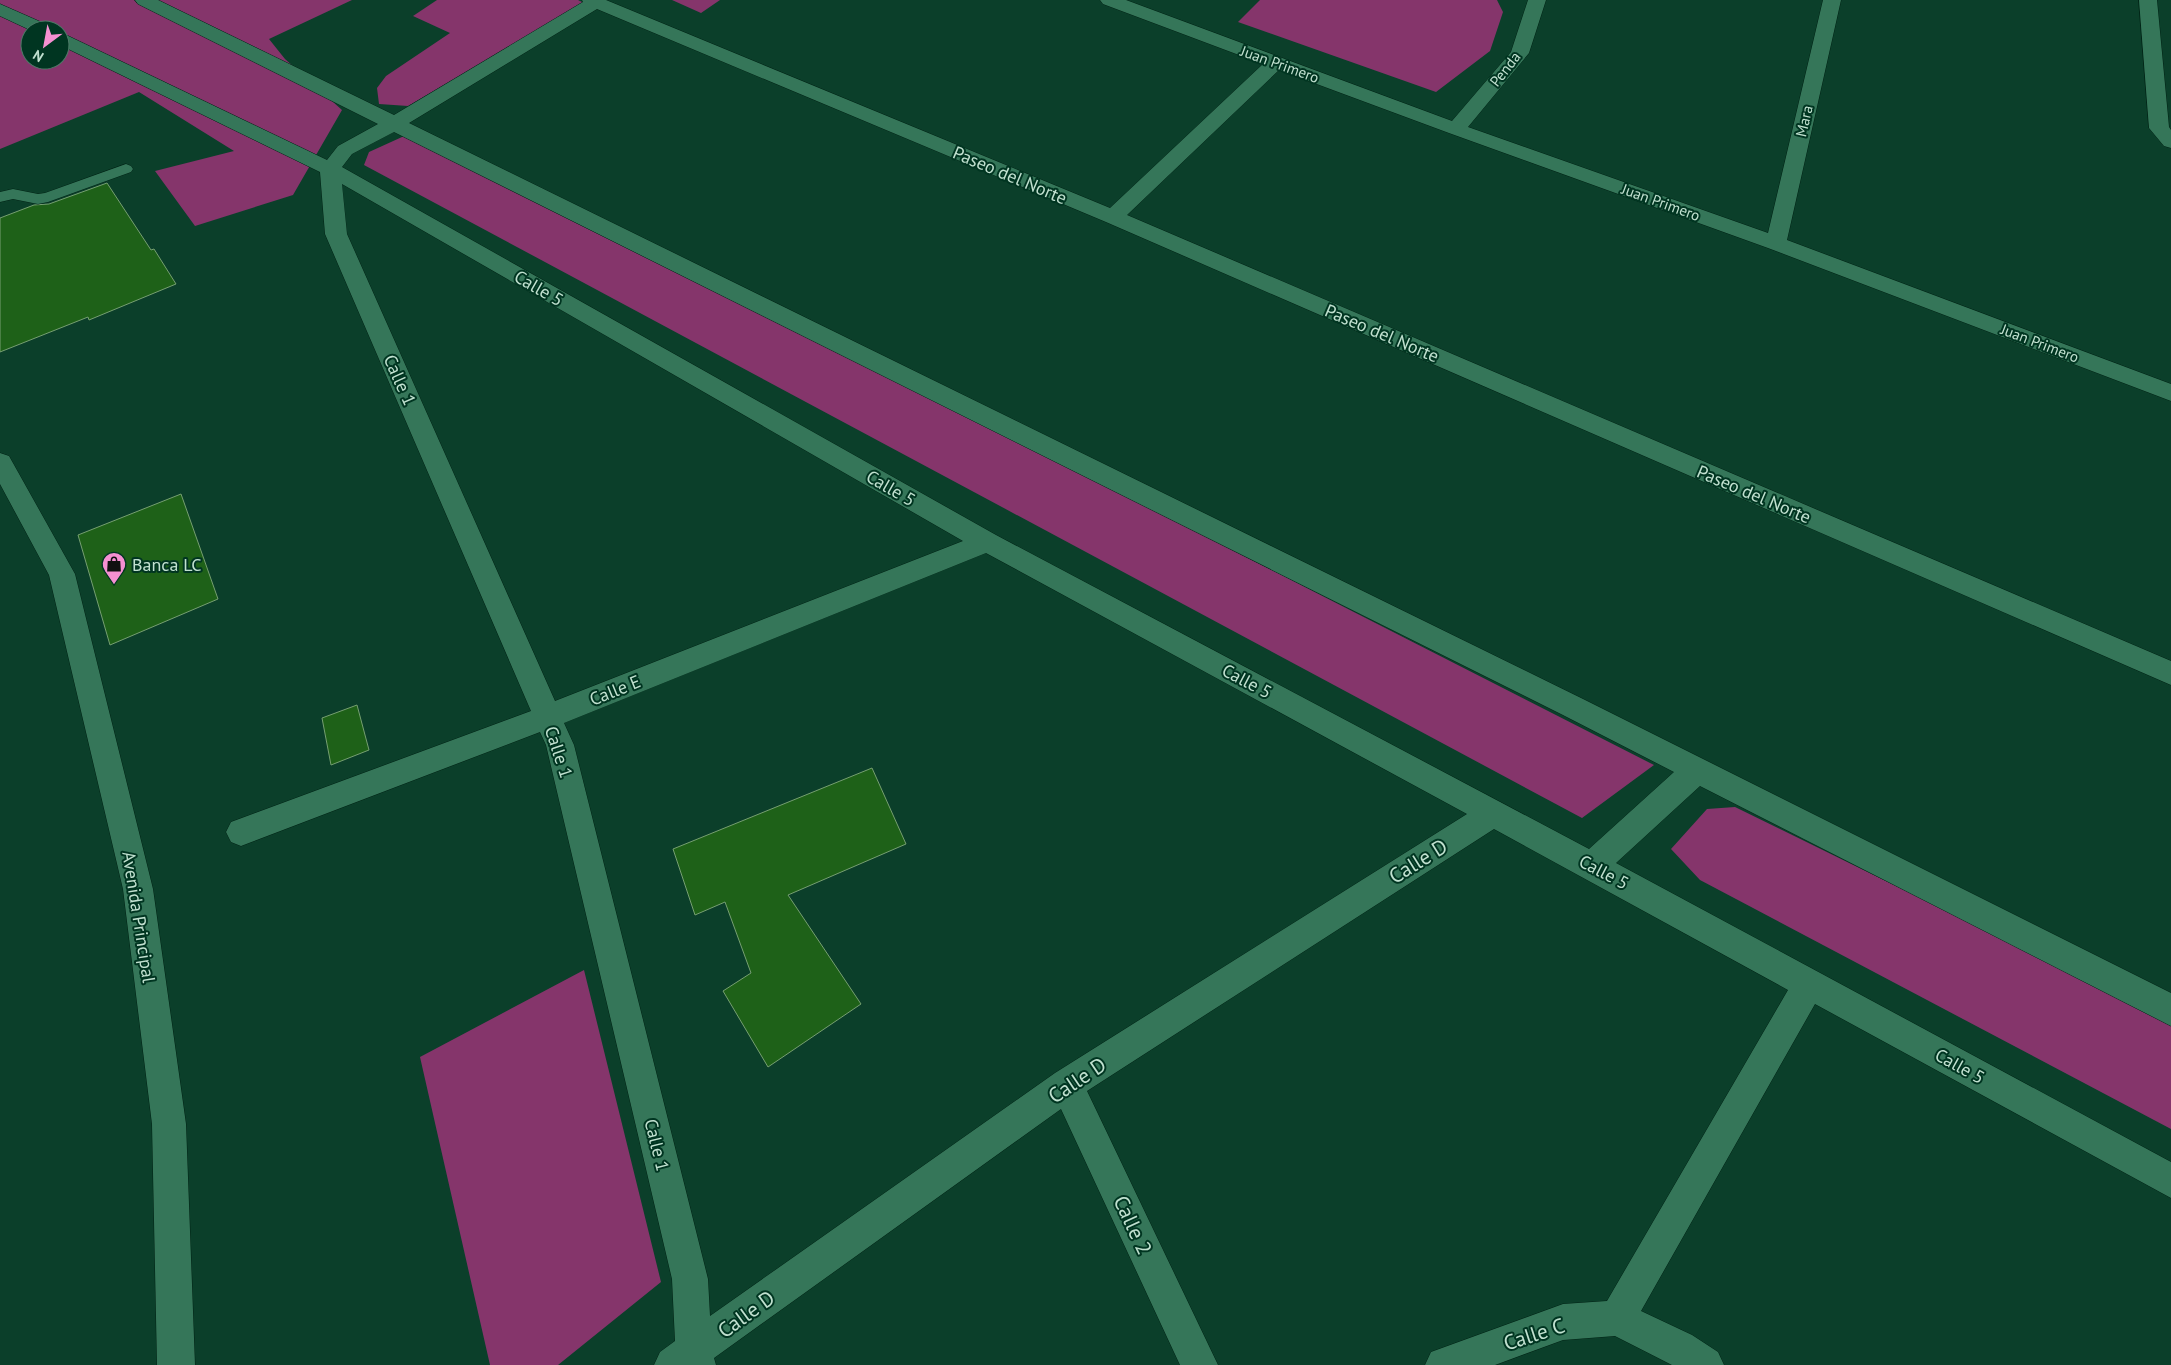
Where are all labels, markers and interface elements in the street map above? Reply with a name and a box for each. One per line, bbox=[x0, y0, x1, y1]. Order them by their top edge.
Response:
north arrow bbox=[20, 20, 70, 70]
street label: Juan Primero bbox=[1237, 41, 1322, 87]
text: N bbox=[29, 46, 47, 66]
street label: Penda bbox=[1485, 48, 1525, 90]
street label: Mara bbox=[1791, 103, 1817, 139]
street label: Paseo del Norte bbox=[949, 141, 1071, 209]
street label: Juan Primero bbox=[1618, 179, 1703, 225]
street label: Calle 5 bbox=[510, 265, 568, 311]
street label: Paseo del Norte bbox=[1321, 299, 1443, 367]
street label: Juan Primero bbox=[1997, 319, 2082, 367]
street label: Calle 1 bbox=[379, 351, 421, 409]
street label: Paseo del Norte bbox=[1693, 460, 1815, 528]
street label: Calle 5 bbox=[862, 465, 920, 511]
shop icon: Banca LC bbox=[101, 551, 127, 585]
place label: Banca LC bbox=[132, 553, 202, 576]
street label: Calle 5 bbox=[1218, 658, 1276, 704]
street label: Calle E bbox=[586, 669, 644, 711]
street label: Calle 1 bbox=[540, 723, 578, 781]
street label: Calle D bbox=[1384, 833, 1452, 889]
street label: Calle 5 bbox=[1575, 849, 1633, 895]
street label: Avenida Principal bbox=[117, 850, 161, 985]
street label: Calle 5 bbox=[1931, 1043, 1989, 1089]
street label: Calle D bbox=[1043, 1051, 1111, 1109]
street label: Calle 1 bbox=[639, 1116, 675, 1174]
street label: Calle 2 bbox=[1108, 1191, 1158, 1259]
street label: Calle D bbox=[712, 1284, 780, 1344]
street label: Calle C bbox=[1500, 1311, 1568, 1357]

